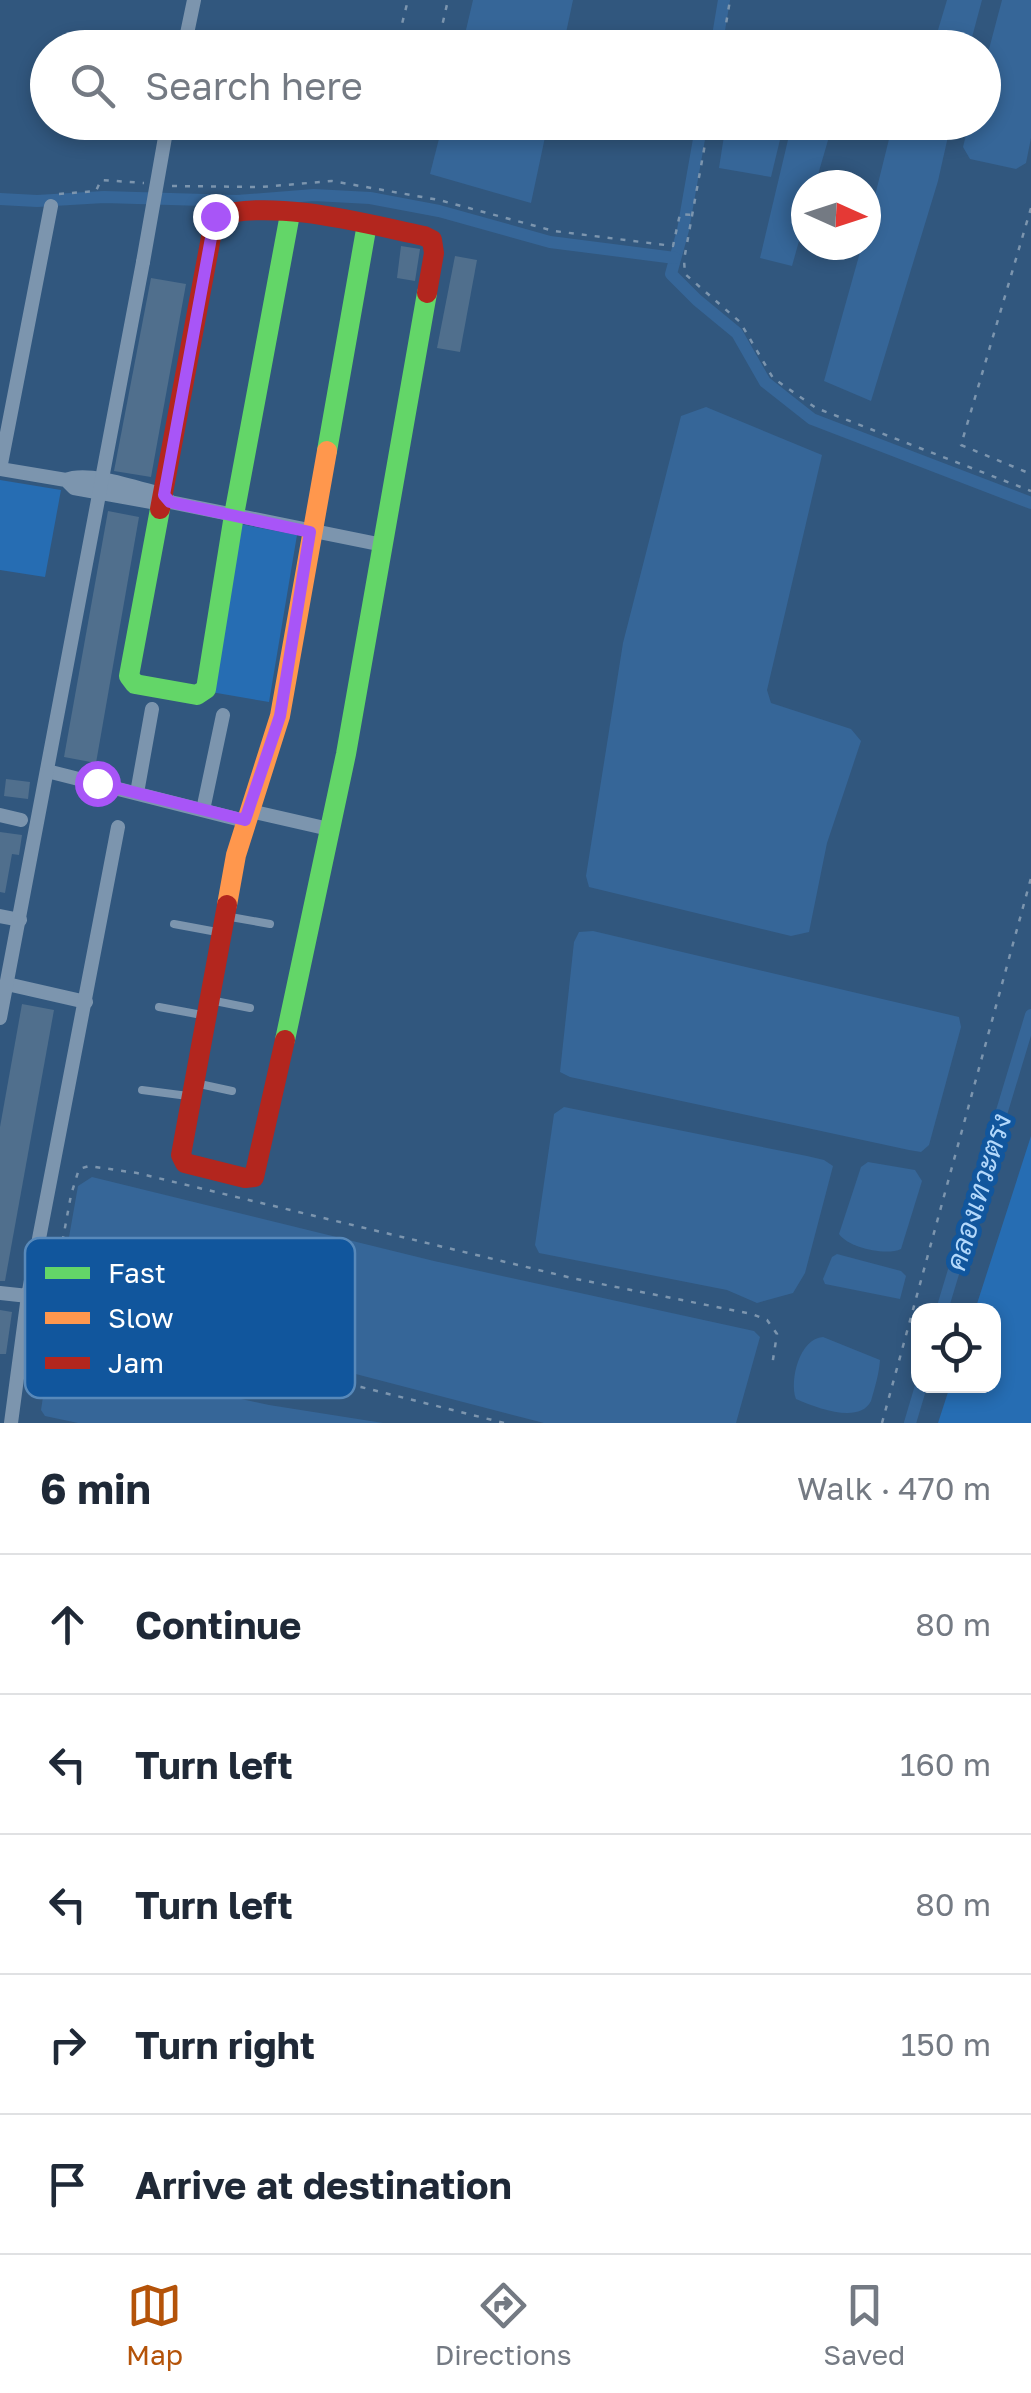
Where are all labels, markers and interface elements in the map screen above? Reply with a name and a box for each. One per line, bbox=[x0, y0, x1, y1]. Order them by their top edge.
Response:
search box bbox=[30, 30, 1001, 140]
icon: search bbox=[65, 58, 120, 113]
text: Search here bbox=[145, 63, 363, 108]
north arrow bbox=[791, 170, 881, 260]
route end bbox=[193, 194, 239, 240]
route start bbox=[75, 761, 121, 807]
water label: คลองเทวะตรง bbox=[939, 1110, 1017, 1274]
legend bbox=[25, 1238, 355, 1398]
text: Fast bbox=[108, 1256, 166, 1289]
text: Slow bbox=[108, 1301, 174, 1334]
map controls bbox=[911, 1303, 1001, 1393]
button: locate bbox=[911, 1303, 1001, 1393]
text: Jam bbox=[108, 1346, 164, 1379]
text: 6 min bbox=[40, 1463, 151, 1513]
text: Walk · 470 m bbox=[797, 1469, 991, 1507]
icon: ahead bbox=[40, 1597, 95, 1652]
text: Continue bbox=[135, 1602, 301, 1647]
text: 80 m bbox=[915, 1605, 991, 1643]
icon: left bbox=[40, 1737, 95, 1792]
text: Turn left bbox=[135, 1742, 293, 1787]
text: 160 m bbox=[900, 1745, 991, 1783]
icon: left bbox=[40, 1877, 95, 1932]
text: Turn left bbox=[135, 1882, 293, 1927]
text: 80 m bbox=[915, 1885, 991, 1923]
icon: right bbox=[40, 2017, 95, 2072]
text: Turn right bbox=[135, 2022, 315, 2067]
text: 150 m bbox=[901, 2025, 991, 2063]
icon: arrive bbox=[40, 2157, 95, 2212]
text: Arrive at destination bbox=[135, 2162, 512, 2207]
tab: Map bbox=[126, 2278, 183, 2371]
tab: Directions bbox=[435, 2278, 572, 2371]
tab: Saved bbox=[823, 2278, 905, 2371]

